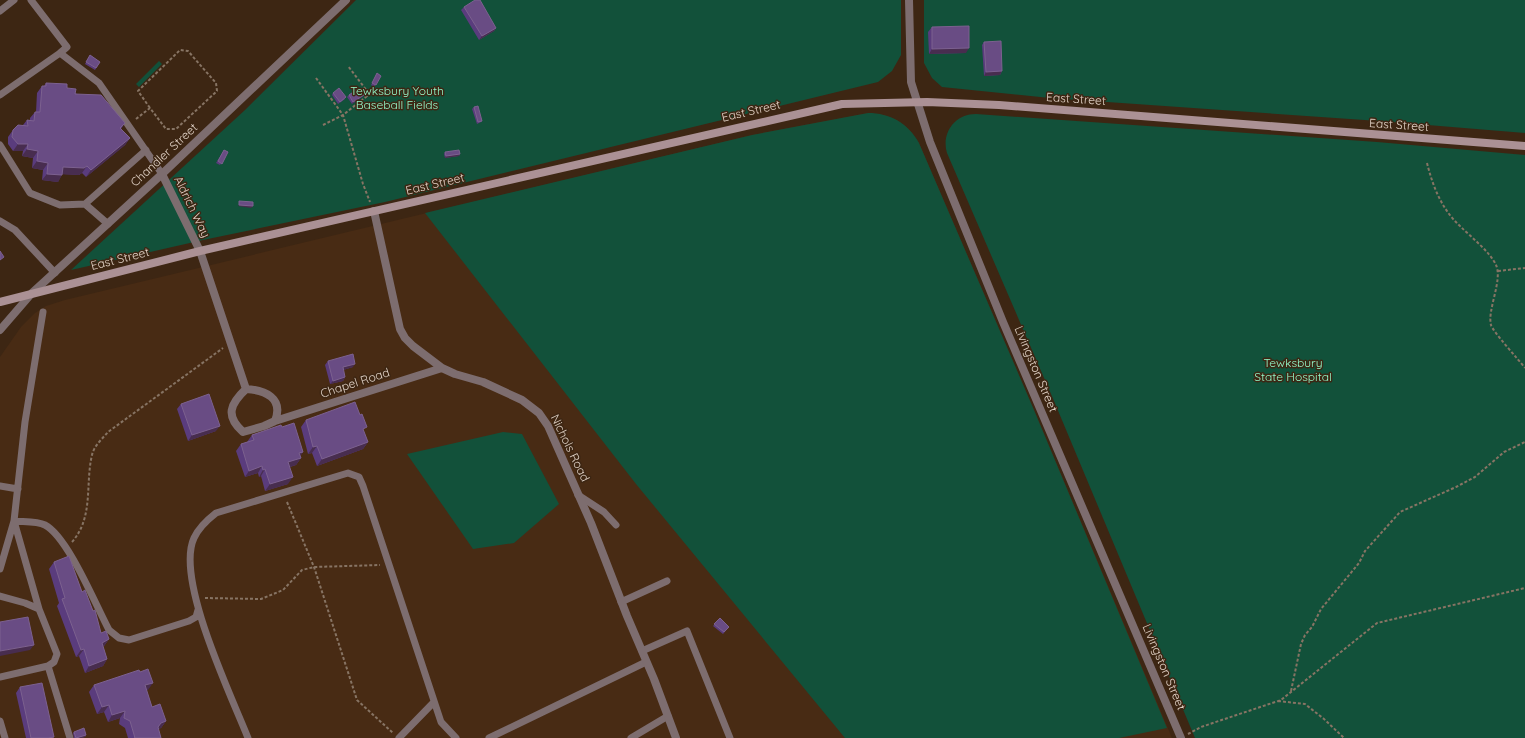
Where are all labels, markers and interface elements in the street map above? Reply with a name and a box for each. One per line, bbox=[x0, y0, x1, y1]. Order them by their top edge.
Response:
park label: Tewksbury Youth Baseball Fields bbox=[350, 83, 444, 112]
street label: East Street bbox=[1046, 89, 1106, 108]
street label: East Street bbox=[720, 96, 782, 125]
street label: East Street bbox=[1369, 115, 1429, 134]
street label: Chandler Street bbox=[127, 120, 200, 190]
street label: East Street bbox=[404, 169, 466, 198]
street label: Aldrich Way bbox=[171, 173, 214, 240]
street label: East Street bbox=[89, 244, 151, 273]
street label: Livingston Street bbox=[1012, 323, 1061, 414]
park label: Tewksbury State Hospital bbox=[1254, 355, 1332, 384]
street label: Chapel Road bbox=[318, 364, 391, 401]
street label: Nichols Road bbox=[548, 412, 593, 484]
street label: Livingston Street bbox=[1140, 621, 1189, 712]

